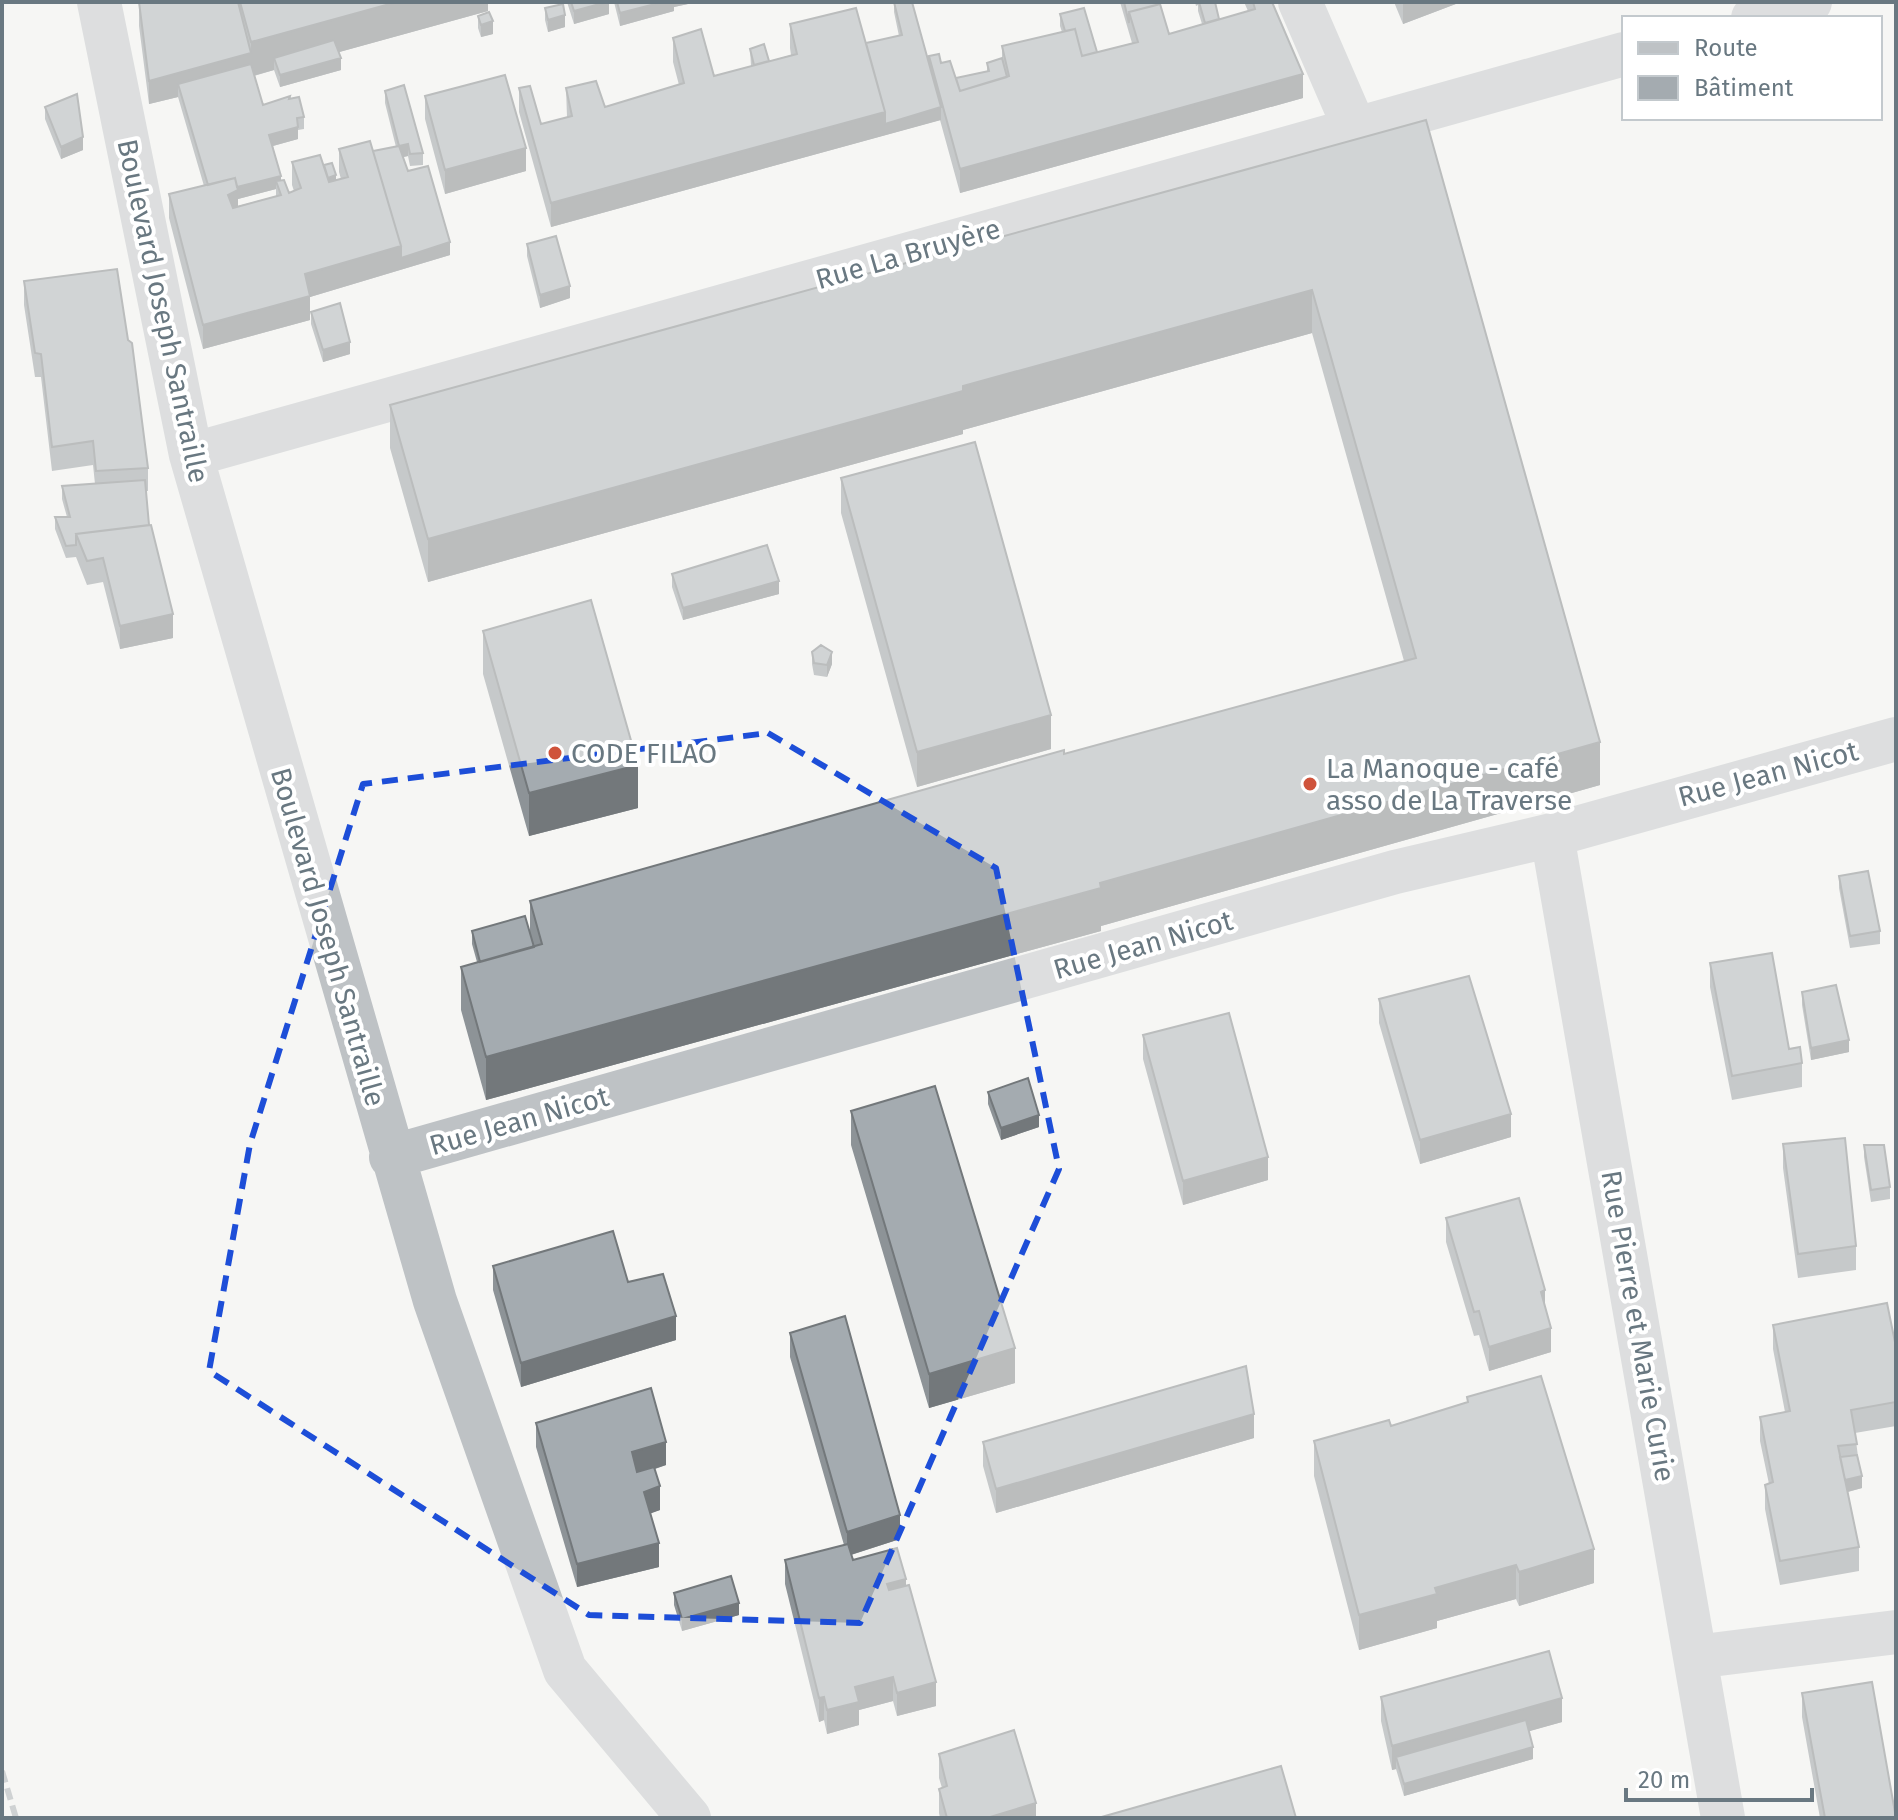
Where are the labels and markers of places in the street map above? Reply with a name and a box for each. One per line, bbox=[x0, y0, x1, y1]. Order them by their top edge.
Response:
place label: CODE FILAO bbox=[571, 737, 717, 770]
marker: CODE FILAO bbox=[546, 744, 564, 762]
place label: La Manoque - café asso de La Traverse bbox=[1326, 752, 1572, 817]
marker: La Manoque - café asso de La Traverse bbox=[1301, 775, 1319, 793]

